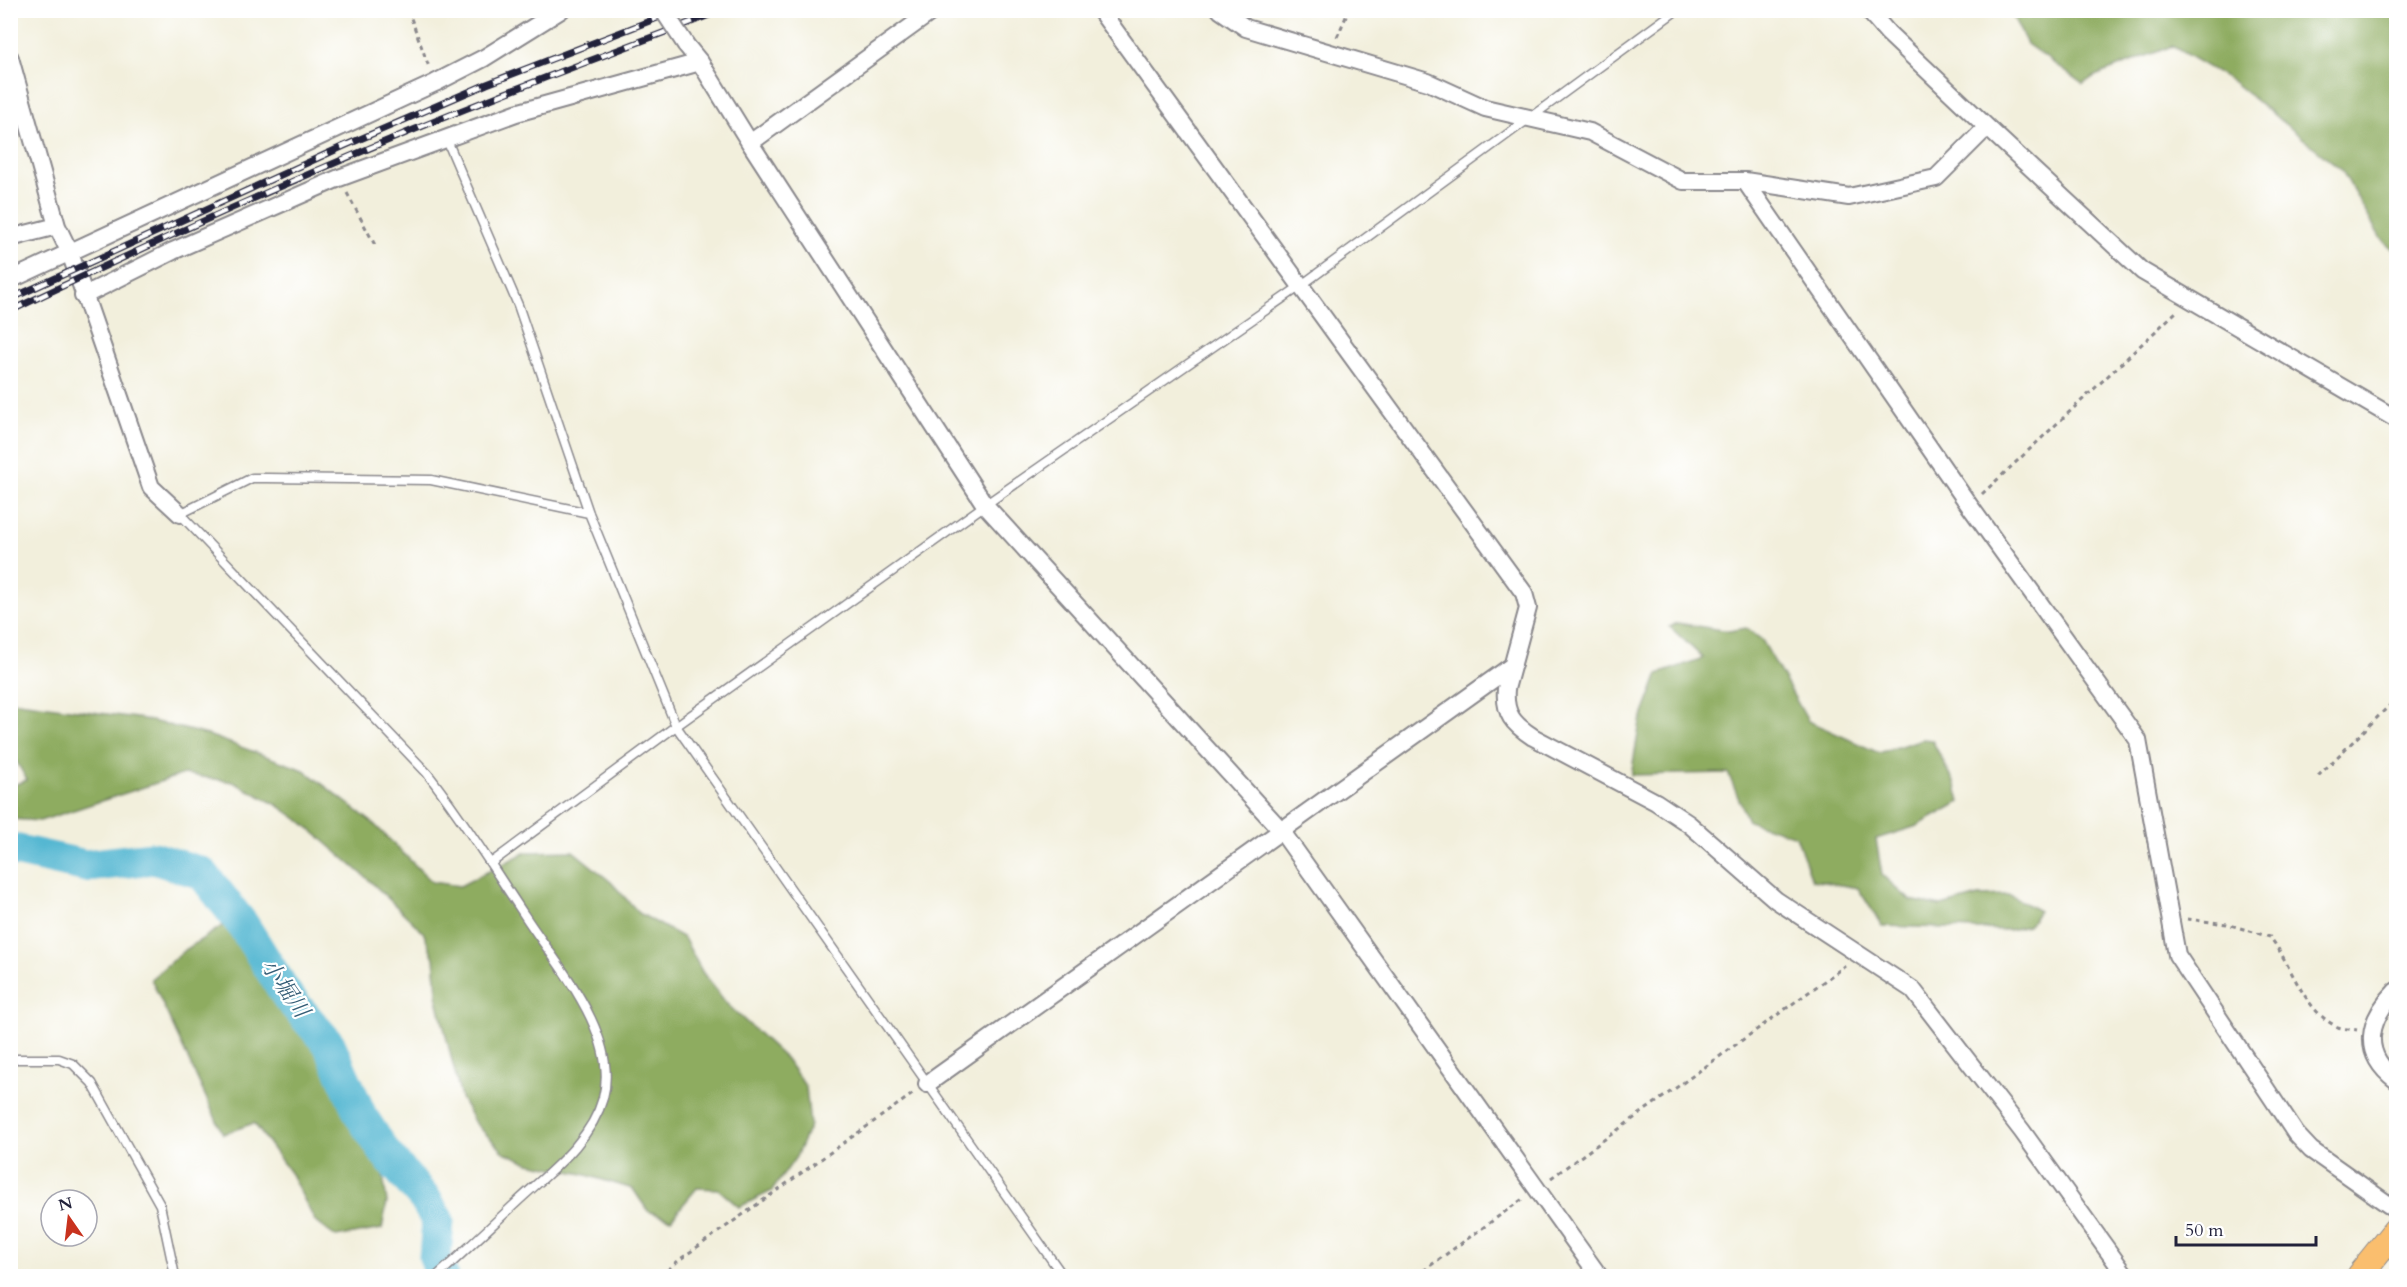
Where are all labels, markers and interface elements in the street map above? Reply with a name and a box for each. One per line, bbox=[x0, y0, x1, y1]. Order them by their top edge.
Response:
water label: 小堀川 bbox=[254, 952, 317, 1025]
north arrow bbox=[39, 1188, 99, 1248]
text: N bbox=[56, 1192, 75, 1217]
scale bar bbox=[2176, 1209, 2316, 1247]
text: 50 m bbox=[2185, 1218, 2224, 1243]

